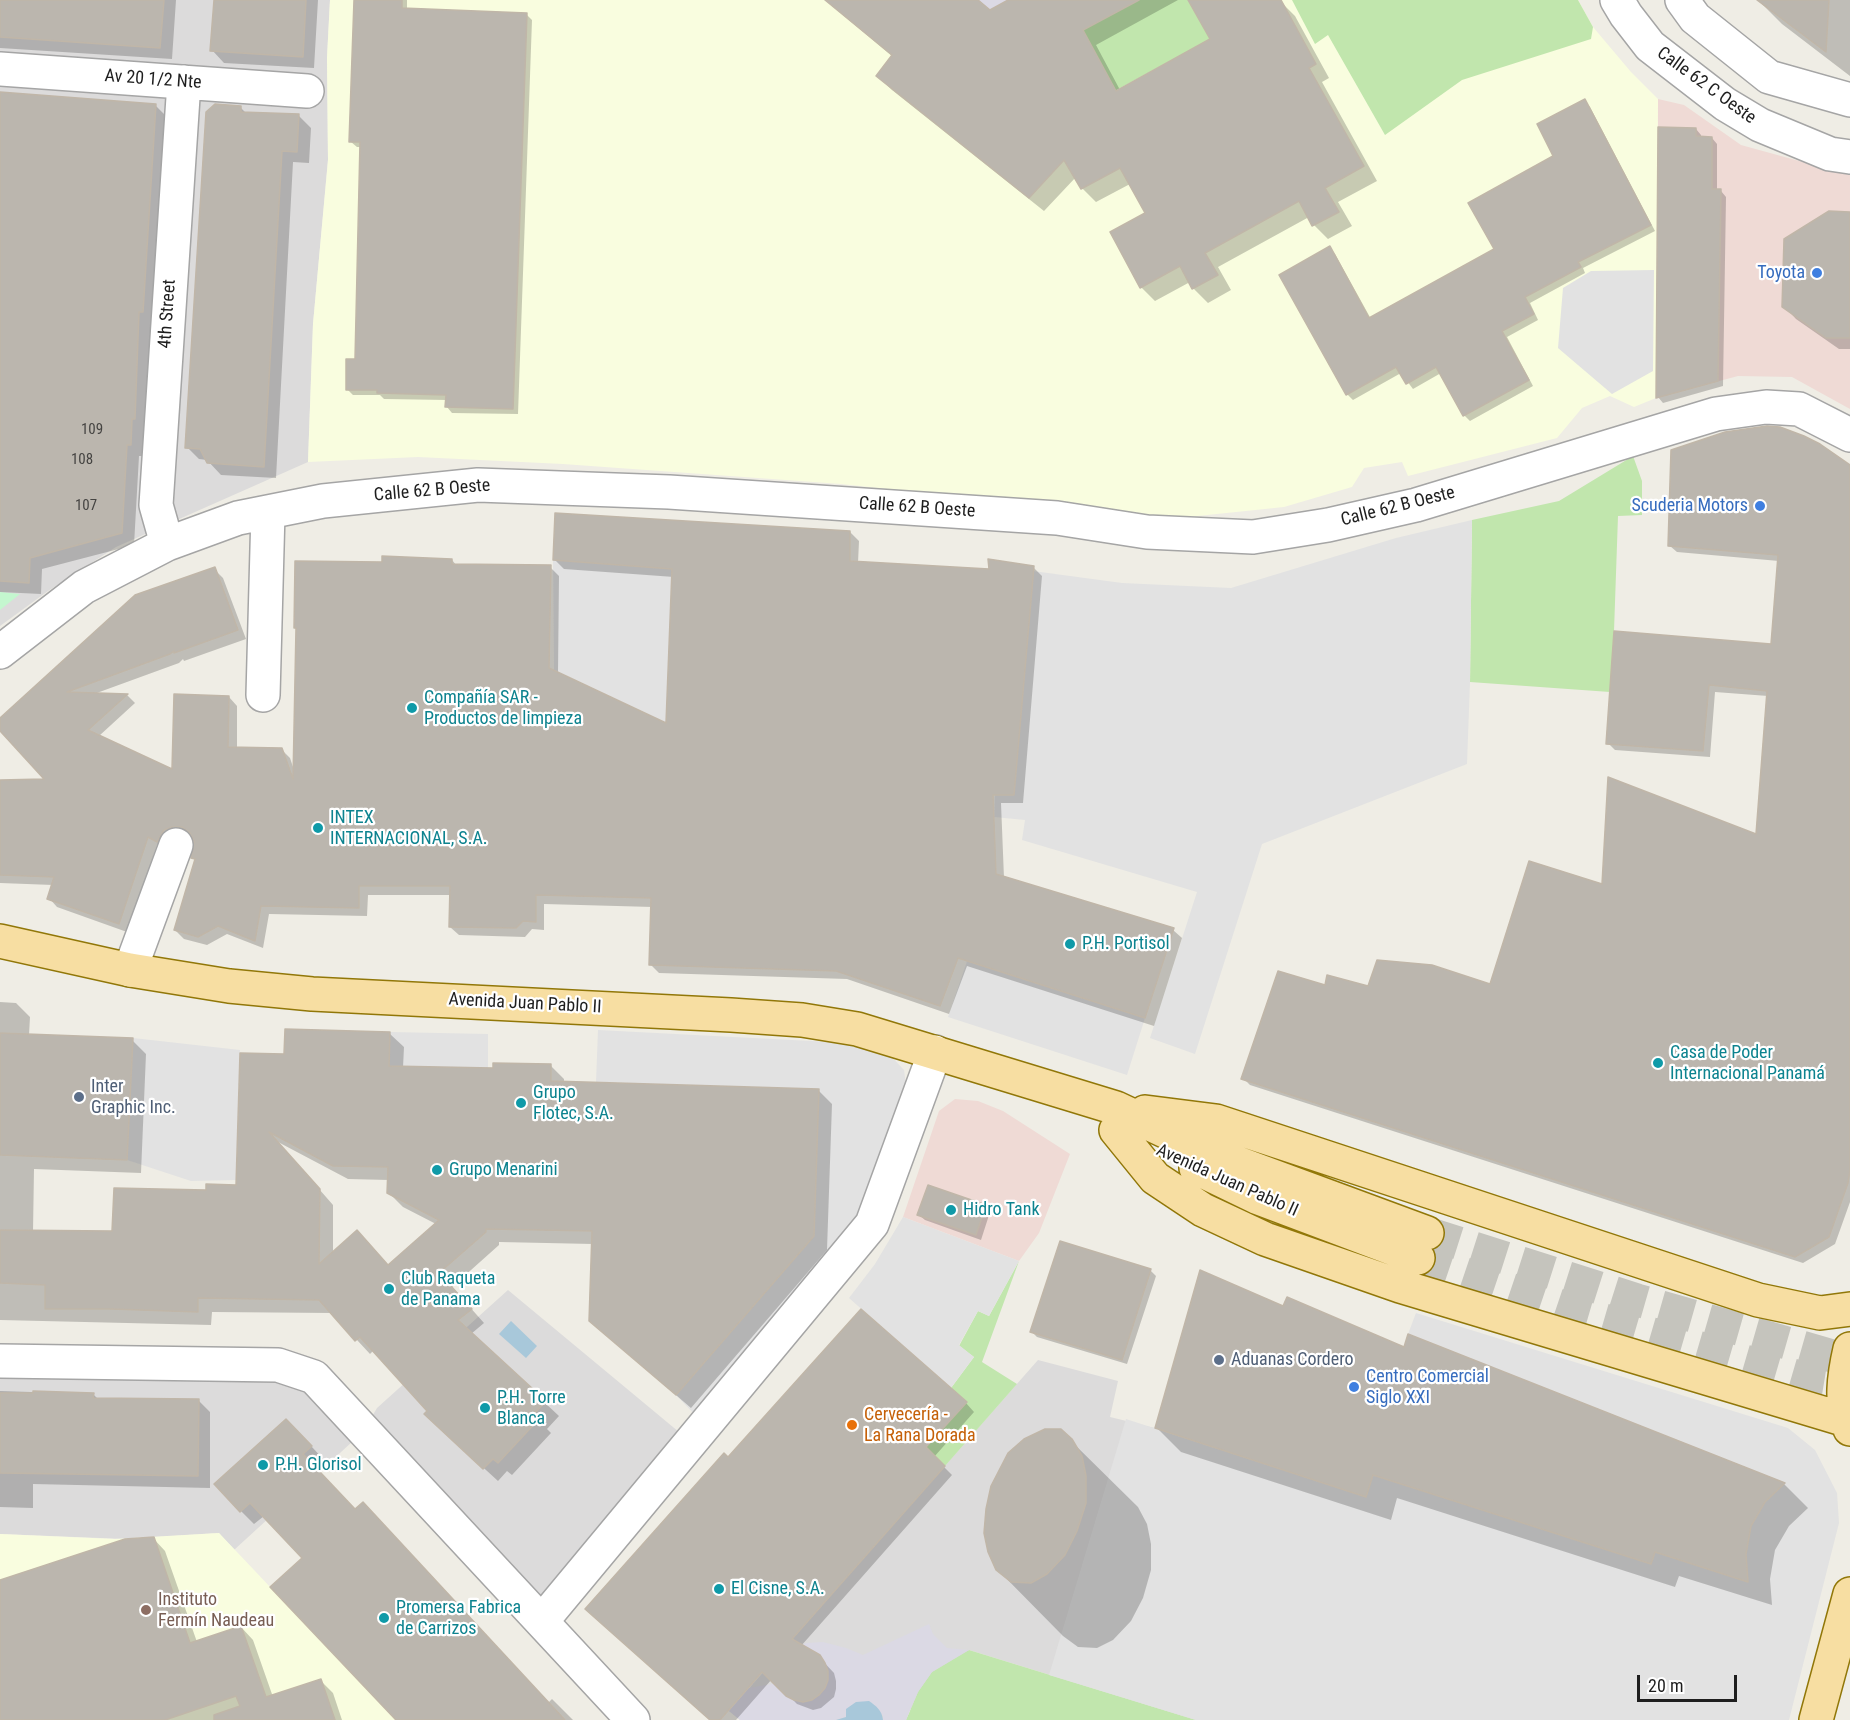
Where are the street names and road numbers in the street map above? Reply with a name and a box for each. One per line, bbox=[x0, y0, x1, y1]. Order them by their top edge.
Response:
street label: Calle 62 C Oeste bbox=[1652, 43, 1760, 129]
street label: Av 20 1/2 Nte bbox=[104, 66, 202, 94]
street label: 4th Street bbox=[155, 279, 181, 349]
street label: Calle 62 B Oeste bbox=[373, 475, 491, 507]
street label: Calle 62 B Oeste bbox=[1339, 482, 1457, 532]
street label: Calle 62 B Oeste bbox=[858, 493, 976, 523]
street label: Avenida Juan Pablo II bbox=[448, 989, 602, 1019]
street label: Avenida Juan Pablo II bbox=[1153, 1140, 1301, 1222]

